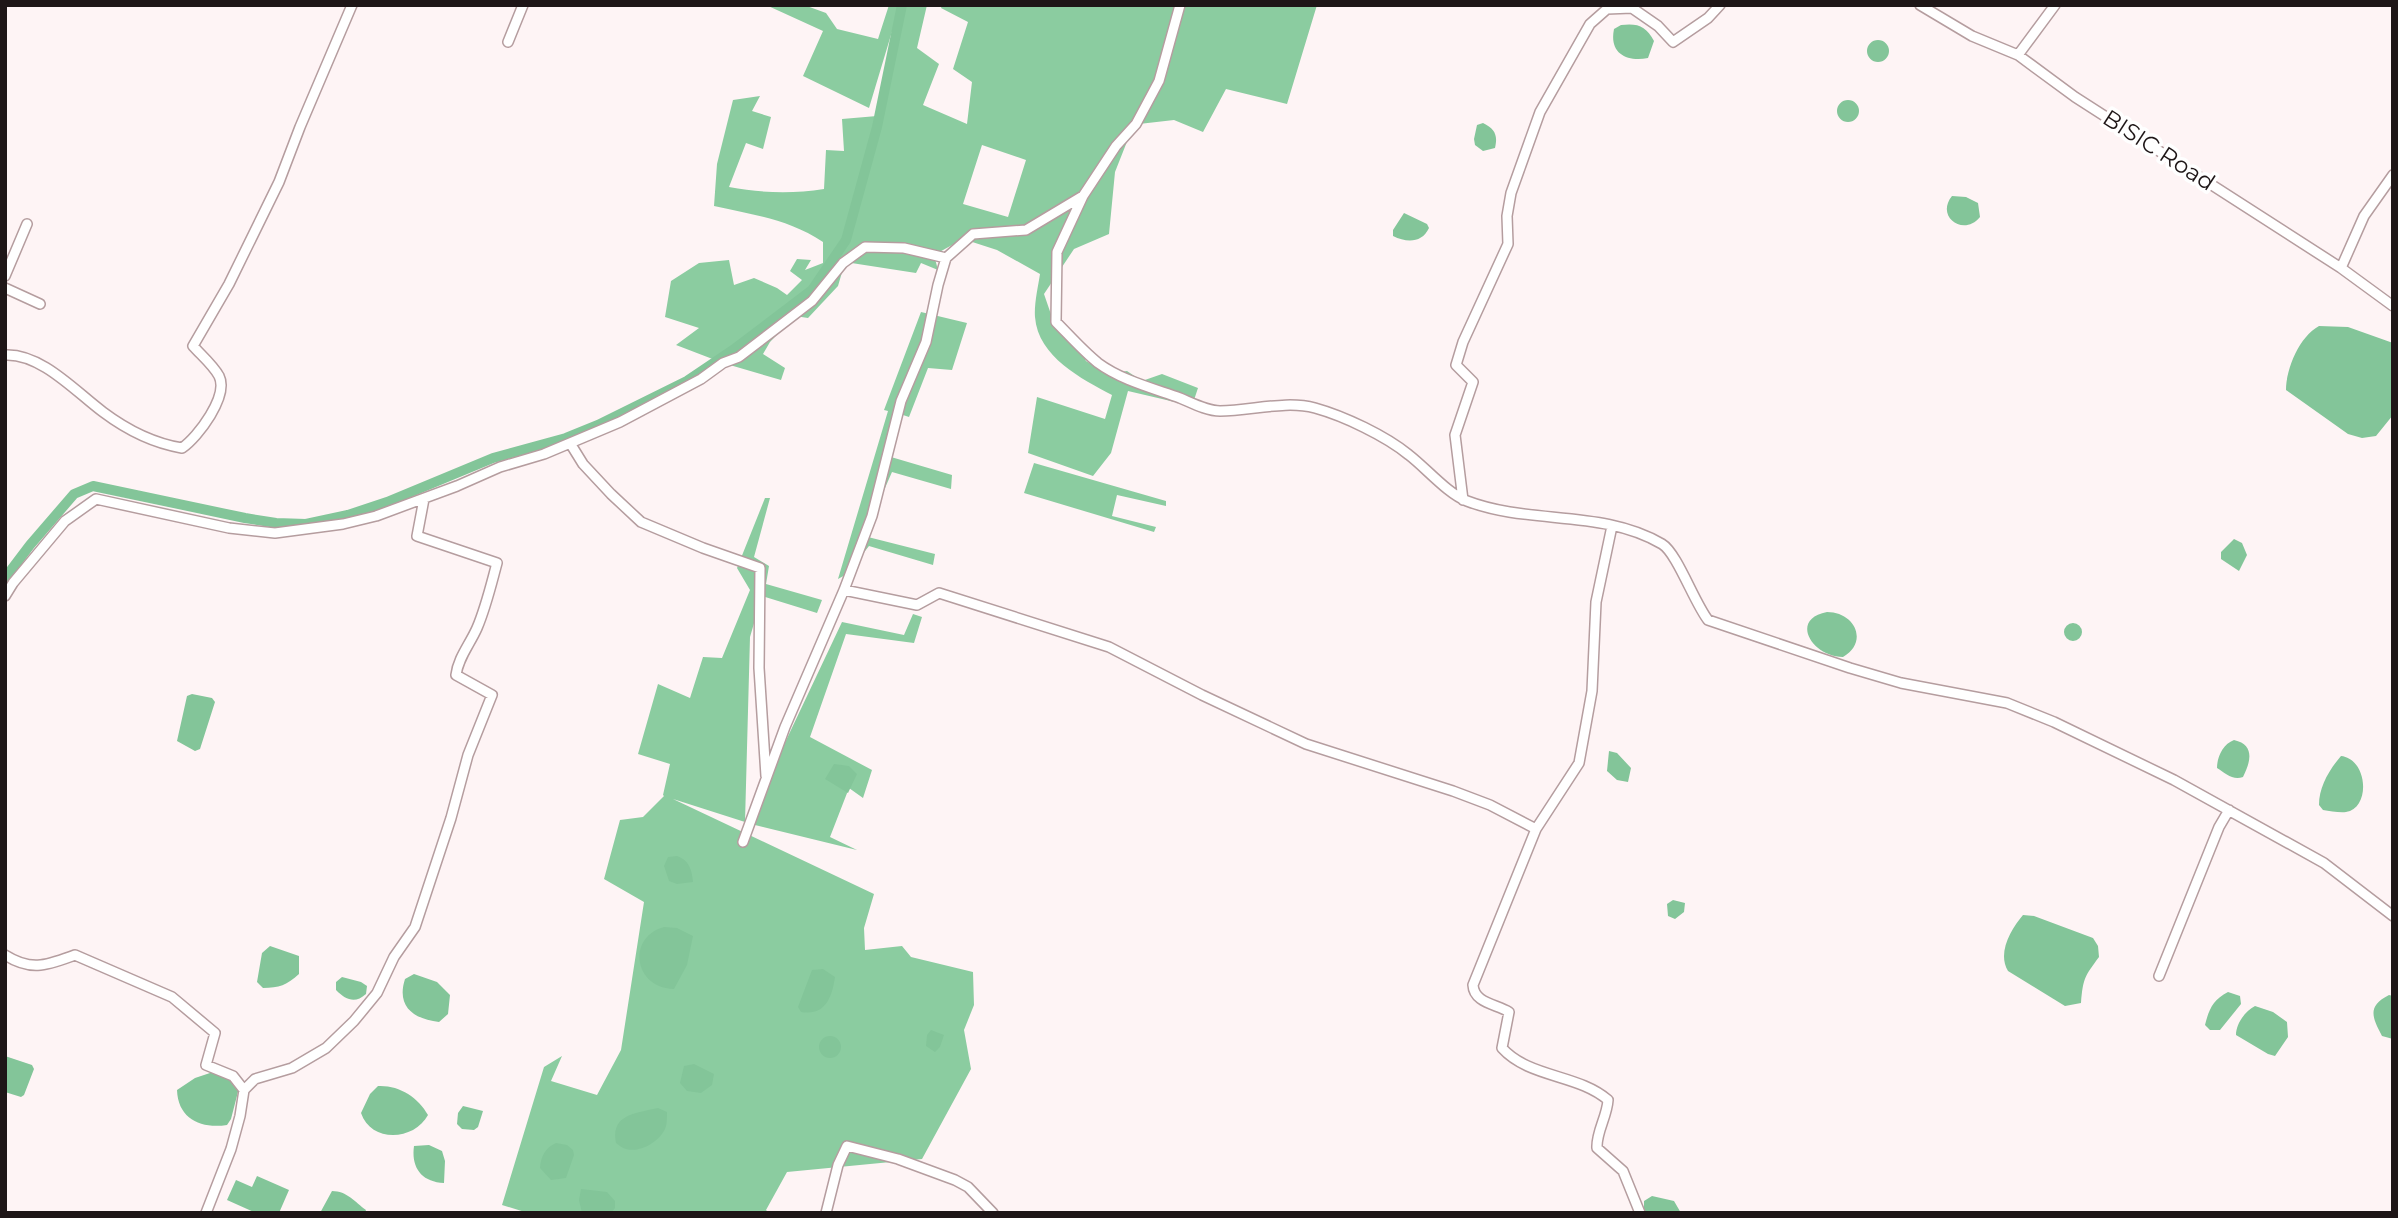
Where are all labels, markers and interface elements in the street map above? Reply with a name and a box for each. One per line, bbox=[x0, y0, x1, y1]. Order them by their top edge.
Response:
street label: BISIC Road bbox=[2098, 103, 2220, 197]

